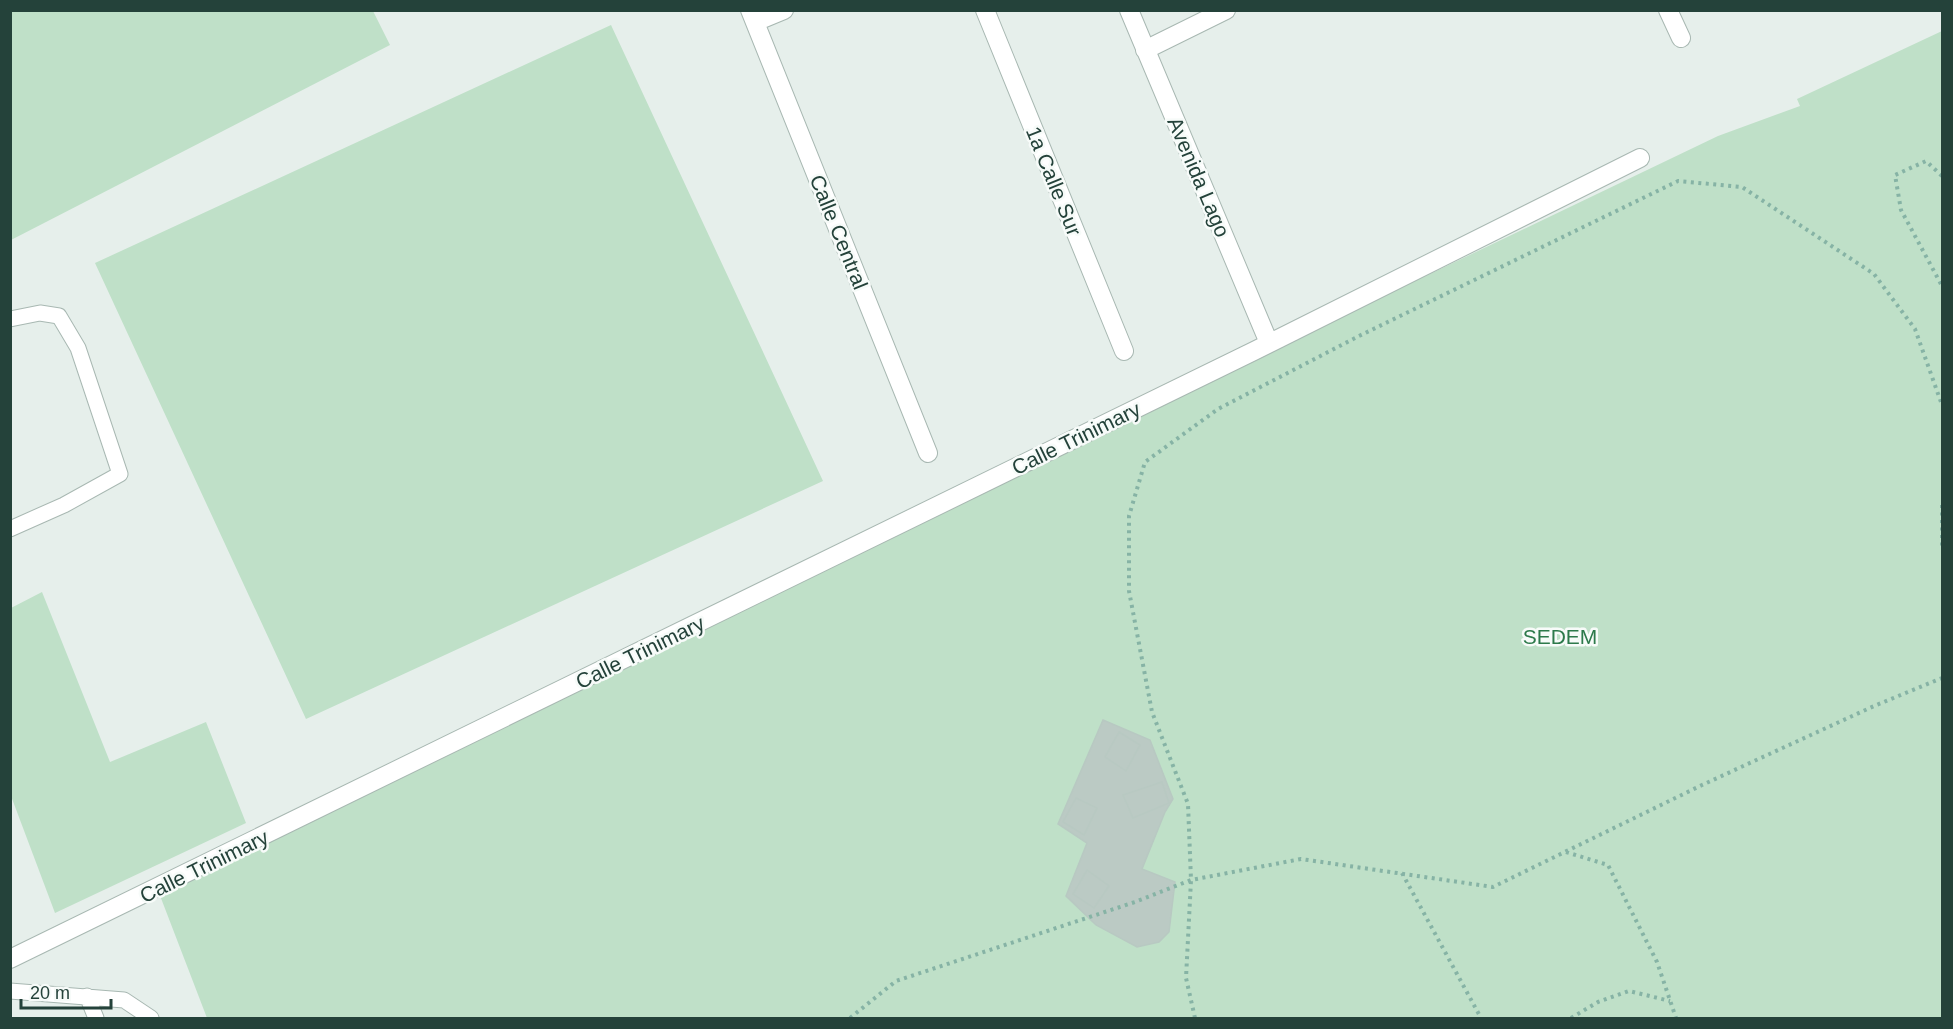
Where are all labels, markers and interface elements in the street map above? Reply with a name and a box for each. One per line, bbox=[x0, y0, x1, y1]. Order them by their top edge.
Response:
street label: Avenida Lago bbox=[1163, 114, 1235, 240]
street label: 1a Calle Sur bbox=[1022, 123, 1086, 239]
street label: Calle Central bbox=[806, 171, 872, 293]
street label: Calle Trinimary bbox=[1008, 397, 1144, 479]
street label: Calle Trinimary bbox=[572, 611, 708, 693]
park label: SEDEM bbox=[1523, 625, 1597, 648]
street label: Calle Trinimary bbox=[136, 825, 272, 907]
scale bar bbox=[21, 972, 111, 1010]
text: 20 m bbox=[30, 983, 70, 1003]

